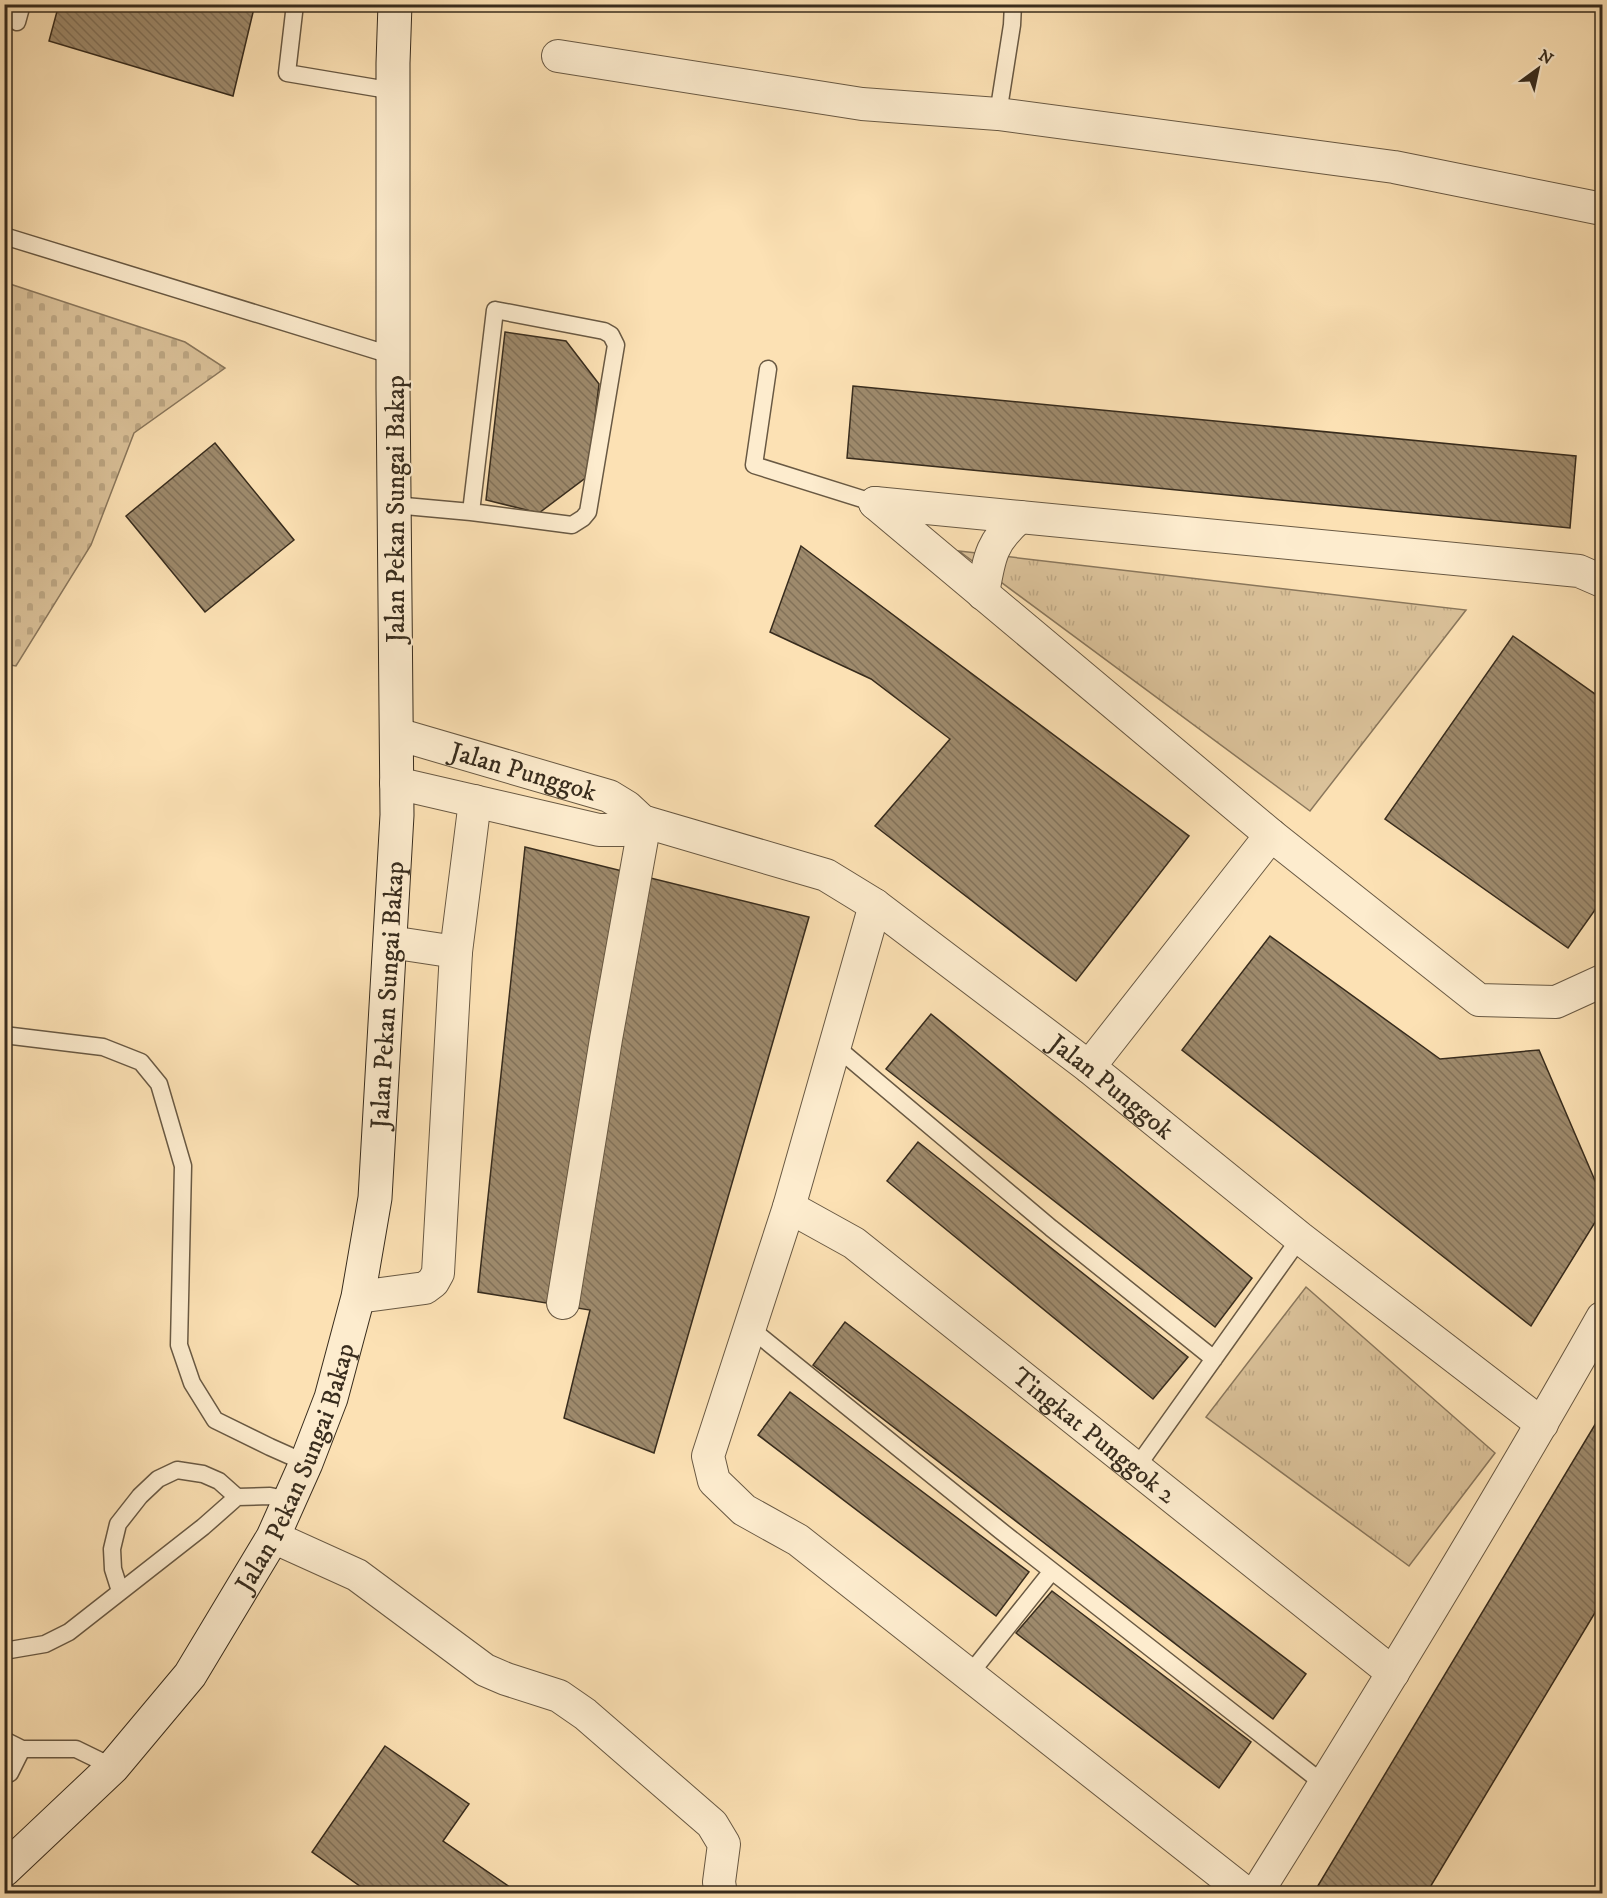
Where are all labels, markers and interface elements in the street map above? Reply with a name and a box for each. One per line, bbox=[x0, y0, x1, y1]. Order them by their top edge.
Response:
north arrow bbox=[1508, 39, 1568, 99]
text: N bbox=[1535, 45, 1557, 69]
street label: Jalan Pekan Sungai Bakap bbox=[380, 375, 413, 645]
street label: Jalan Punggok bbox=[444, 735, 600, 810]
street label: Jalan Pekan Sungai Bakap bbox=[364, 860, 412, 1132]
street label: Jalan Punggok bbox=[1040, 1026, 1180, 1147]
street label: Jalan Pekan Sungai Bakap bbox=[228, 1340, 363, 1600]
street label: Tingkat Punggok 2 bbox=[1005, 1361, 1183, 1512]

